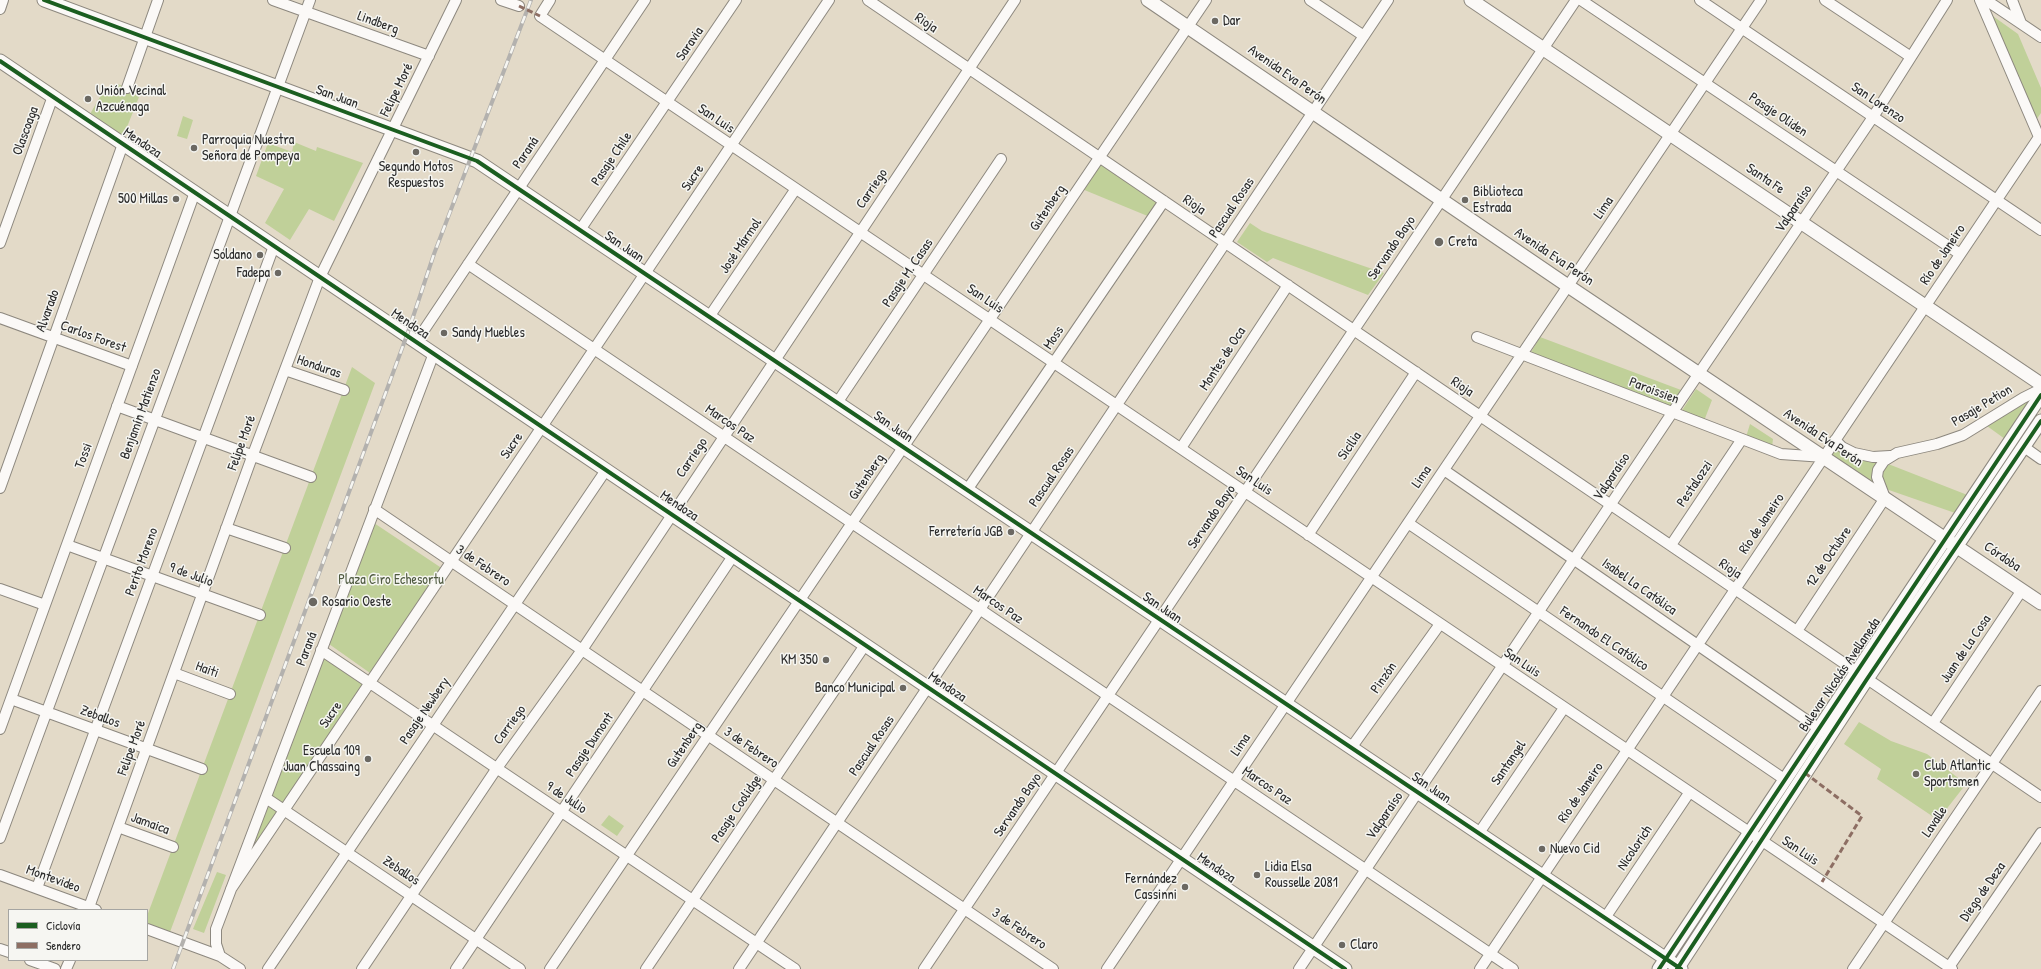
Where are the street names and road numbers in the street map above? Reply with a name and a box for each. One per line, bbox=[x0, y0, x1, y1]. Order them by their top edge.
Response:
street label: Lindberg bbox=[355, 8, 401, 38]
street label: Rioja bbox=[911, 9, 941, 37]
street label: Saravia bbox=[673, 24, 707, 64]
street label: Avenida Eva Perón bbox=[1245, 42, 1329, 108]
street label: Felipe Moré bbox=[377, 61, 417, 119]
street label: San Lorenzo bbox=[1848, 79, 1908, 127]
street label: San Juan bbox=[313, 82, 361, 112]
street label: Pasaje Oliden bbox=[1745, 89, 1811, 141]
street label: San Luis bbox=[694, 101, 738, 137]
street label: Olascoaga bbox=[9, 104, 43, 158]
street label: Mendoza bbox=[120, 124, 164, 162]
street label: Pasaje Chile bbox=[588, 129, 636, 189]
street label: Paraná bbox=[509, 134, 543, 172]
street label: Santa Fe bbox=[1743, 160, 1787, 198]
street label: Sucre bbox=[678, 162, 708, 194]
street label: Carriego bbox=[853, 166, 891, 212]
street label: Pascual Rosas bbox=[1206, 175, 1258, 241]
street label: Gutenberg bbox=[1026, 182, 1070, 234]
street label: Valparaíso bbox=[1772, 182, 1816, 236]
street label: Rioja bbox=[1179, 191, 1209, 219]
street label: Lima bbox=[1591, 194, 1617, 222]
street label: Servando Bayo bbox=[1365, 213, 1419, 283]
street label: José Mármol bbox=[716, 215, 766, 277]
street label: Río de Janeiro bbox=[1917, 222, 1969, 288]
street label: Avenida Eva Perón bbox=[1511, 224, 1597, 290]
street label: San Juan bbox=[601, 228, 647, 266]
street label: Pasaje M. Casas bbox=[879, 235, 937, 311]
street label: San Luis bbox=[963, 281, 1007, 317]
street label: Alvarado bbox=[33, 288, 63, 334]
street label: Mendoza bbox=[388, 305, 432, 343]
street label: Carlos Forest bbox=[58, 317, 128, 357]
street label: Moss bbox=[1040, 323, 1068, 353]
street label: Montes de Oca bbox=[1196, 324, 1250, 394]
street label: Honduras bbox=[295, 352, 343, 382]
street label: Benjamín Matienzo bbox=[117, 366, 165, 462]
street label: Rioja bbox=[1447, 373, 1477, 401]
street label: Paroissien bbox=[1627, 374, 1681, 408]
street label: Pasaje Petion bbox=[1949, 381, 2015, 431]
street label: Marcos Paz bbox=[702, 401, 758, 447]
street label: Avenida Eva Perón bbox=[1780, 405, 1866, 471]
street label: San Juan bbox=[870, 408, 916, 446]
street label: Felipe Moré bbox=[224, 413, 260, 473]
street label: Sicilia bbox=[1335, 429, 1365, 463]
street label: Sucre bbox=[497, 430, 527, 462]
street label: Carriego bbox=[673, 435, 711, 481]
street label: Tossi bbox=[72, 441, 96, 471]
street label: Pascual Rosas bbox=[1026, 444, 1078, 510]
street label: Valparaíso bbox=[1590, 450, 1634, 504]
street label: Gutenberg bbox=[845, 451, 889, 503]
street label: Pestalozzi bbox=[1673, 458, 1717, 510]
street label: San Luis bbox=[1232, 463, 1276, 499]
street label: Lima bbox=[1409, 463, 1435, 491]
street label: Servando Bayo bbox=[1185, 482, 1239, 552]
street label: Mendoza bbox=[657, 487, 701, 525]
street label: Río de Janeiro bbox=[1736, 491, 1788, 557]
street label: 12 de Octubre bbox=[1803, 524, 1855, 590]
street label: Perito Moreno bbox=[122, 526, 162, 598]
street label: Córdoba bbox=[1980, 539, 2024, 575]
street label: 3 de Febrero bbox=[452, 542, 514, 590]
street label: Isabel La Católica bbox=[1598, 555, 1680, 619]
street label: Rioja bbox=[1715, 555, 1745, 583]
street label: 9 de Julio bbox=[167, 559, 215, 591]
street label: Marcos Paz bbox=[970, 582, 1026, 628]
street label: San Juan bbox=[1139, 589, 1185, 627]
street label: Fernando El Católico bbox=[1556, 603, 1652, 675]
street label: Juan de La Cosa bbox=[1937, 612, 1995, 686]
street label: Bulevar Nicolás Avellaneda bbox=[1796, 615, 1884, 735]
street label: Paraná bbox=[293, 630, 321, 668]
street label: San Luis bbox=[1500, 645, 1544, 681]
street label: Haiti bbox=[193, 658, 221, 682]
street label: Pinzón bbox=[1367, 659, 1401, 697]
street label: Mendoza bbox=[925, 668, 969, 706]
street label: Pasaje Newbery bbox=[396, 674, 454, 748]
street label: Sucre bbox=[316, 699, 346, 731]
street label: Zeballos bbox=[78, 702, 122, 732]
street label: Carriego bbox=[490, 702, 530, 748]
street label: Pasaje Dumont bbox=[562, 710, 618, 780]
street label: Pascual Rosas bbox=[846, 713, 898, 779]
street label: Felipe Moré bbox=[114, 718, 150, 778]
street label: Gutenberg bbox=[663, 719, 707, 771]
street label: 3 de Febrero bbox=[720, 724, 782, 772]
street label: Lima bbox=[1228, 731, 1254, 759]
street label: Santangel bbox=[1488, 737, 1530, 789]
street label: Río de Janeiro bbox=[1555, 760, 1607, 826]
street label: Marcos Paz bbox=[1239, 763, 1295, 809]
street label: San Juan bbox=[1408, 769, 1454, 807]
street label: Servando Bayo bbox=[991, 770, 1045, 840]
street label: Pasaje Coolidge bbox=[708, 772, 766, 846]
street label: 9 de Julio bbox=[542, 778, 590, 818]
street label: Valparaíso bbox=[1363, 789, 1407, 843]
street label: Lavalle bbox=[1919, 803, 1951, 841]
street label: Jamaica bbox=[128, 809, 172, 839]
street label: Nicolorich bbox=[1614, 822, 1656, 874]
street label: San Luis bbox=[1778, 833, 1822, 869]
street label: Mendoza bbox=[1194, 849, 1238, 887]
street label: Zeballos bbox=[379, 853, 423, 889]
street label: Diego de Deza bbox=[1957, 859, 2009, 925]
street label: Montevideo bbox=[24, 862, 82, 896]
street label: 3 de Febrero bbox=[988, 905, 1050, 953]

